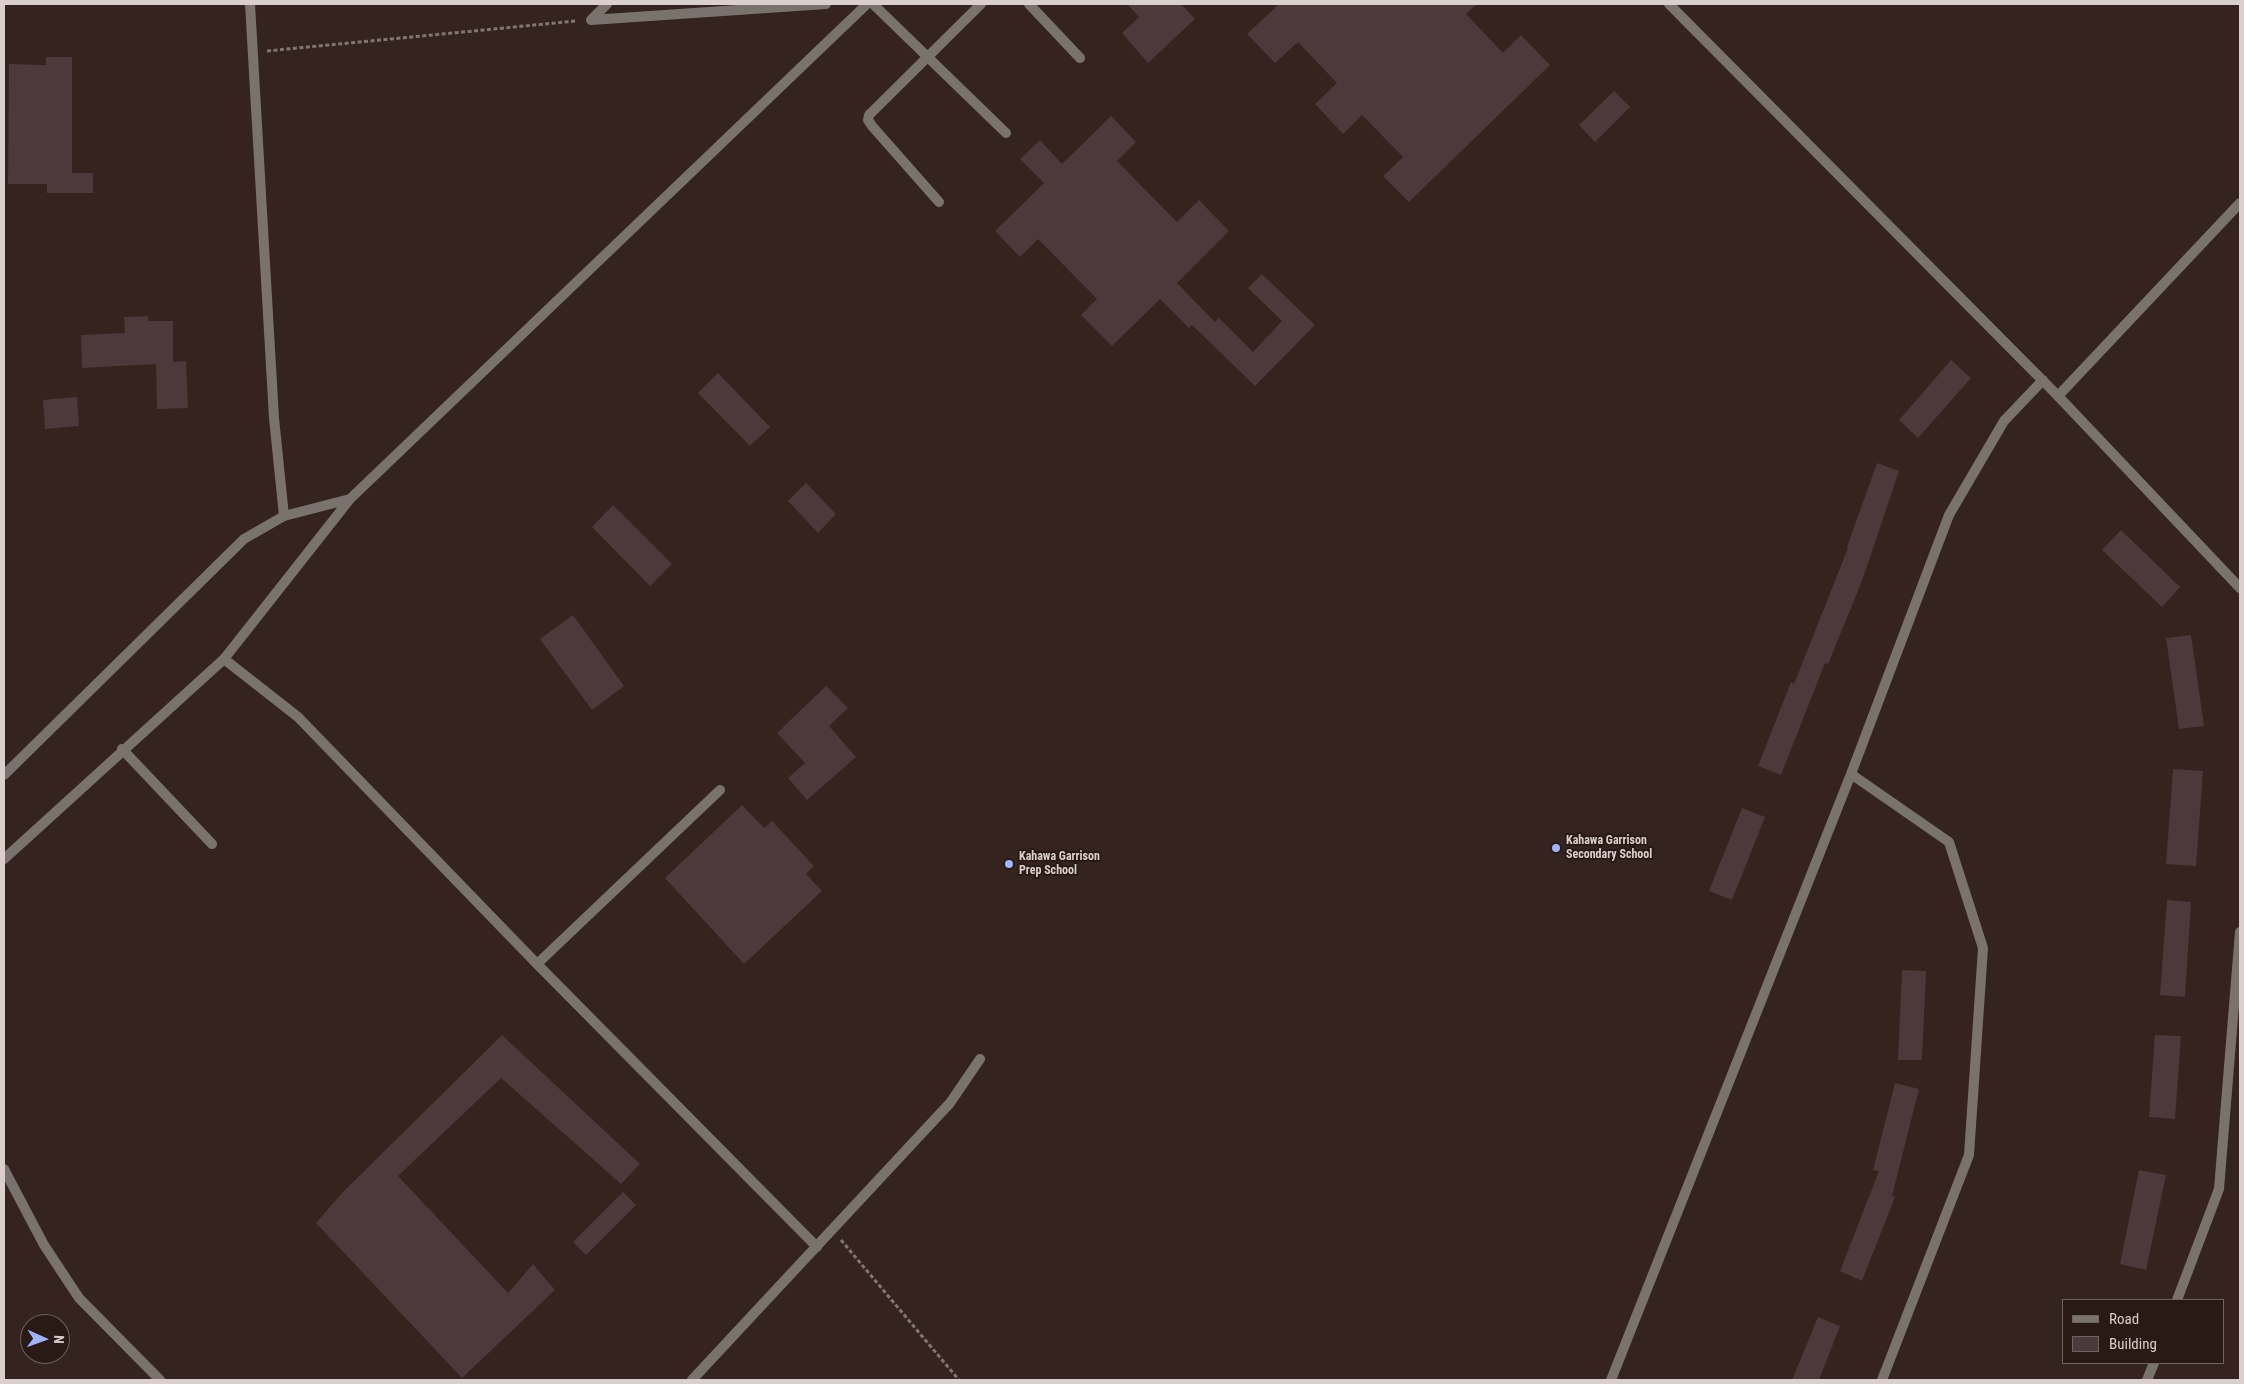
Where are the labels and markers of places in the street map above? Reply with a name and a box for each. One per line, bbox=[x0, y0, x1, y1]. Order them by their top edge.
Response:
place label: Kahawa Garrison Secondary School bbox=[1566, 834, 1652, 862]
marker: Kahawa Garrison Secondary School bbox=[1550, 842, 1562, 854]
place label: Kahawa Garrison Prep School bbox=[1019, 850, 1100, 878]
marker: Kahawa Garrison Prep School bbox=[1003, 858, 1015, 870]

